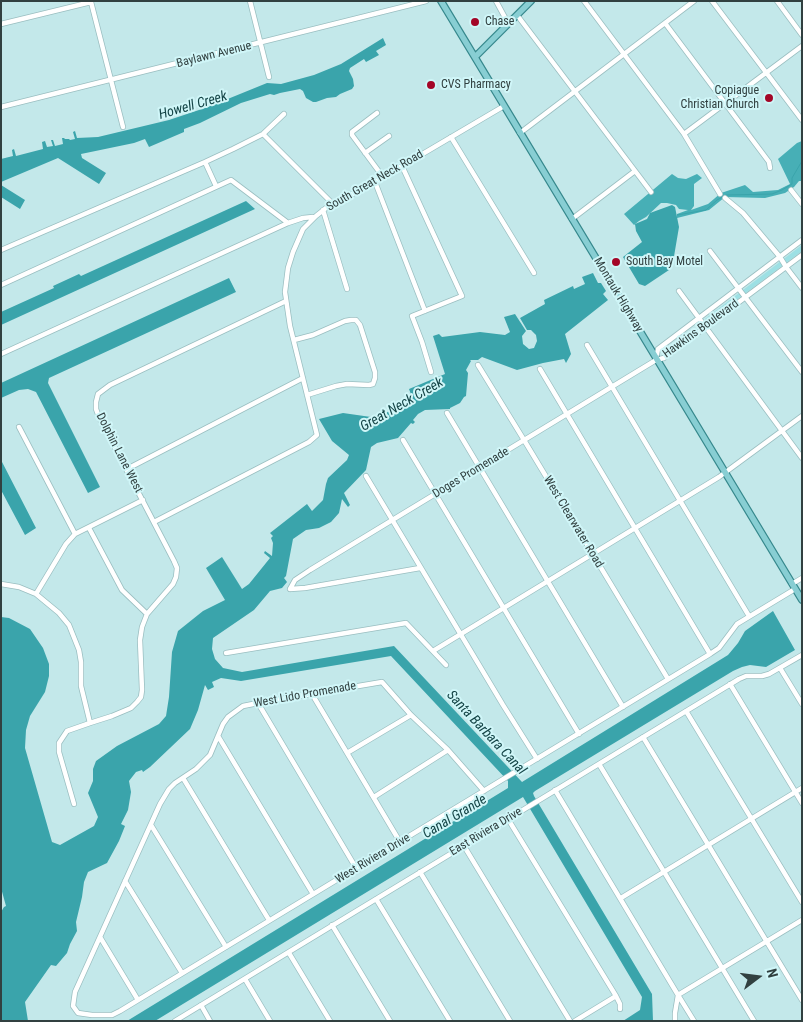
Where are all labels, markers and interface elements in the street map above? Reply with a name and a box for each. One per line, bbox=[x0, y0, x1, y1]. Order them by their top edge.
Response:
place label: Chase bbox=[485, 15, 514, 29]
marker: Chase bbox=[469, 16, 481, 28]
street label: Baylawn Avenue bbox=[175, 39, 253, 71]
place label: CVS Pharmacy bbox=[441, 78, 511, 92]
marker: CVS Pharmacy bbox=[425, 79, 437, 91]
place label: Copiague Christian Church bbox=[681, 84, 759, 112]
water label: Howell Creek bbox=[157, 88, 229, 124]
marker: Copiague Christian Church bbox=[763, 92, 775, 104]
street label: South Great Neck Road bbox=[324, 147, 426, 215]
street label: Montauk Highway bbox=[590, 255, 646, 335]
place label: South Bay Motel bbox=[626, 255, 703, 269]
marker: South Bay Motel bbox=[610, 256, 622, 268]
street label: Hawkins Boulevard bbox=[660, 297, 742, 361]
water label: Great Neck Creek bbox=[358, 374, 446, 436]
street label: Dolphin Lane West bbox=[93, 411, 145, 495]
street label: Doges Promenade bbox=[430, 445, 512, 501]
street label: West Clearwater Road bbox=[540, 474, 606, 570]
street label: West Lido Promenade bbox=[253, 679, 357, 711]
water label: Santa Barbara Canal bbox=[443, 687, 529, 779]
water label: Canal Grande bbox=[420, 791, 490, 843]
street label: East Riviera Drive bbox=[447, 805, 525, 859]
street label: West Riviera Drive bbox=[333, 831, 413, 887]
north arrow bbox=[733, 952, 783, 1002]
text: N bbox=[764, 967, 781, 979]

